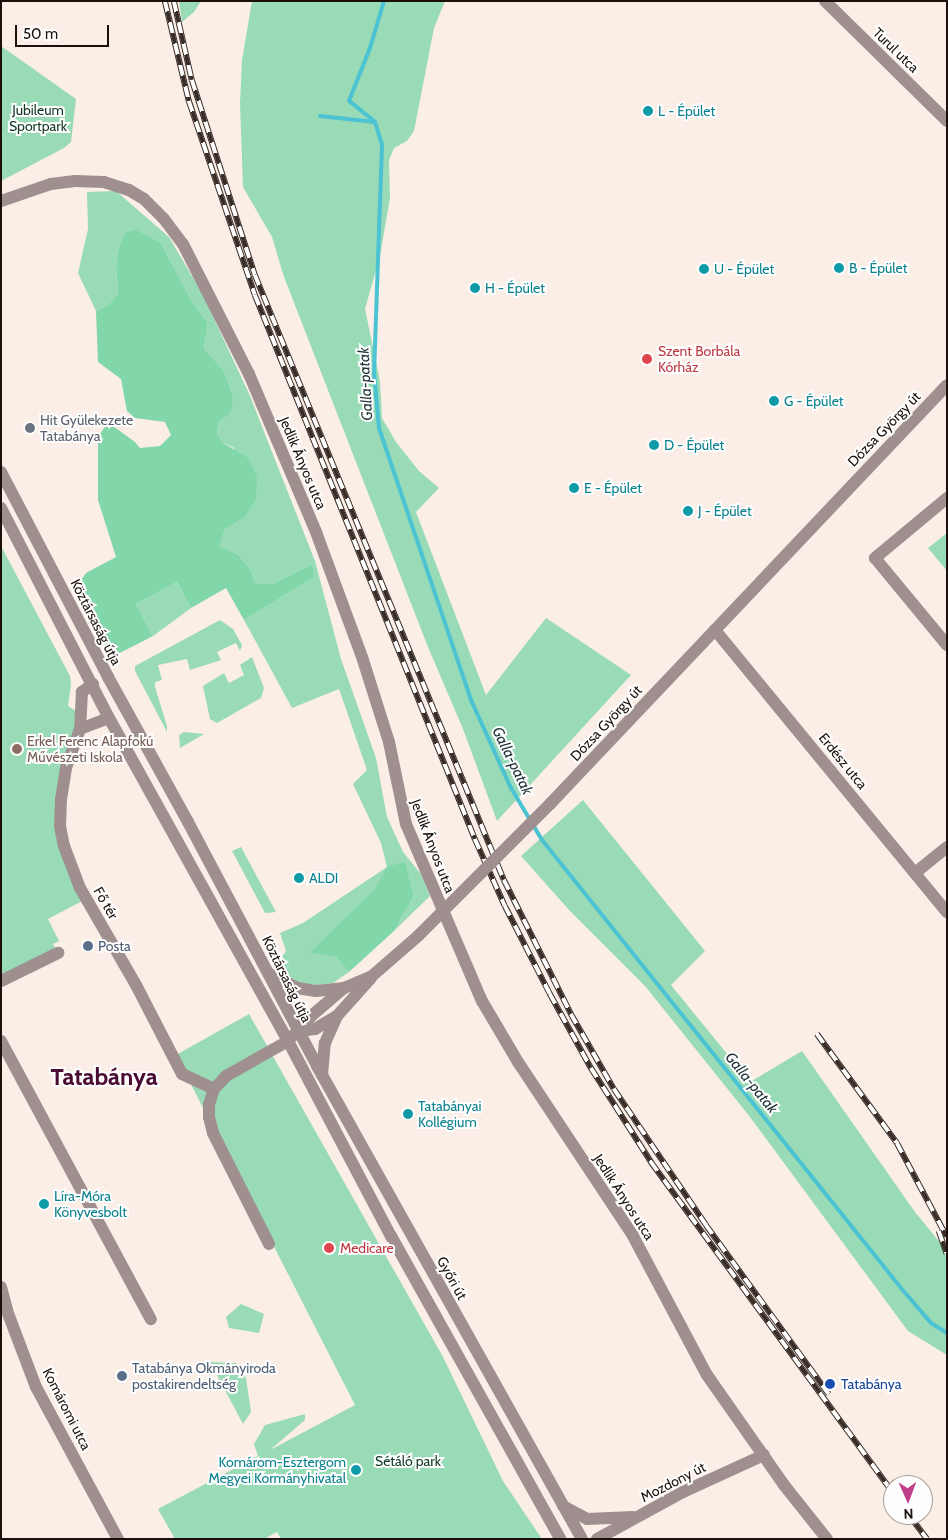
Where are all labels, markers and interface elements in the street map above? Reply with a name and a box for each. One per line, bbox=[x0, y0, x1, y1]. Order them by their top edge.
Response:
scale bar bbox=[18, 15, 111, 47]
street label: Turul utca bbox=[870, 24, 922, 76]
text: 50 m bbox=[23, 25, 58, 43]
park label: Jubileum Sportpark bbox=[9, 102, 67, 134]
place label: L - Épület bbox=[658, 103, 715, 119]
marker: L - Épület bbox=[642, 105, 654, 117]
place label: B - Épület bbox=[849, 260, 907, 276]
place label: U - Épület bbox=[714, 261, 774, 277]
marker: B - Épület bbox=[833, 262, 845, 274]
marker: U - Épület bbox=[698, 263, 710, 275]
place label: H - Épület bbox=[485, 280, 545, 296]
marker: H - Épület bbox=[469, 282, 481, 294]
place label: Szent Borbála Kórház bbox=[658, 343, 740, 376]
water label: Galla-patak bbox=[355, 347, 377, 421]
marker: Szent Borbála Kórház bbox=[640, 352, 654, 366]
street label: Dózsa György út bbox=[844, 388, 924, 470]
place label: G - Épület bbox=[784, 393, 844, 409]
marker: G - Épület bbox=[768, 395, 780, 407]
place label: Hit Gyülekezete Tatabánya bbox=[40, 412, 133, 444]
street label: Jedlik Ányos utca bbox=[276, 414, 330, 512]
marker: Hit Gyülekezete Tatabánya bbox=[24, 422, 36, 434]
place label: D - Épület bbox=[664, 437, 724, 453]
marker: D - Épület bbox=[648, 439, 660, 451]
place label: E - Épület bbox=[584, 480, 642, 496]
marker: E - Épület bbox=[568, 482, 580, 494]
place label: J - Épület bbox=[698, 503, 752, 519]
marker: J - Épület bbox=[682, 505, 694, 517]
street label: Köztársaság útja bbox=[67, 576, 125, 668]
street label: Dózsa György út bbox=[567, 682, 645, 764]
water label: Galla-patak bbox=[488, 724, 536, 798]
street label: Erdész utca bbox=[815, 730, 871, 792]
place label: Erkel Ferenc Alapfokú Művészeti Iskola bbox=[27, 733, 153, 766]
marker: Erkel Ferenc Alapfokú Művészeti Iskola bbox=[11, 743, 23, 755]
street label: Jedlik Ányos utca bbox=[407, 797, 459, 895]
place label: ALDI bbox=[309, 870, 338, 886]
marker: ALDI bbox=[293, 872, 305, 884]
street label: Fő tér bbox=[90, 884, 122, 922]
street label: Köztársaság útja bbox=[259, 933, 315, 1025]
place label: Posta bbox=[98, 938, 131, 954]
marker: Posta bbox=[82, 940, 94, 952]
water label: Galla-patak bbox=[721, 1049, 781, 1117]
district label: Tatabánya bbox=[50, 1063, 158, 1091]
place label: Tatabányai Kollégium bbox=[418, 1098, 481, 1130]
marker: Tatabányai Kollégium bbox=[402, 1108, 414, 1120]
street label: Jedlik Ányos utca bbox=[590, 1151, 658, 1243]
place label: Líra-Móra Könyvesbolt bbox=[54, 1188, 127, 1220]
marker: Líra-Móra Könyvesbolt bbox=[38, 1198, 50, 1210]
place label: Medicare bbox=[340, 1240, 394, 1256]
marker: Medicare bbox=[322, 1241, 336, 1255]
street label: Győri út bbox=[433, 1254, 471, 1302]
place label: Tatabánya Okmányiroda postakirendeltség bbox=[132, 1360, 276, 1392]
street label: Komáromi utca bbox=[39, 1365, 95, 1453]
marker: Tatabánya Okmányiroda postakirendeltség bbox=[116, 1370, 128, 1382]
place label: Tatabánya bbox=[841, 1376, 901, 1392]
marker: Tatabánya bbox=[823, 1377, 837, 1391]
park label: Sétáló park bbox=[375, 1453, 441, 1469]
place label: Komárom-Esztergom Megyei Kormányhivatal bbox=[208, 1454, 346, 1486]
street label: Mozdony út bbox=[638, 1458, 708, 1506]
marker: Komárom-Esztergom Megyei Kormányhivatal bbox=[350, 1464, 362, 1476]
north arrow bbox=[883, 1475, 933, 1525]
text: N bbox=[903, 1505, 914, 1523]

